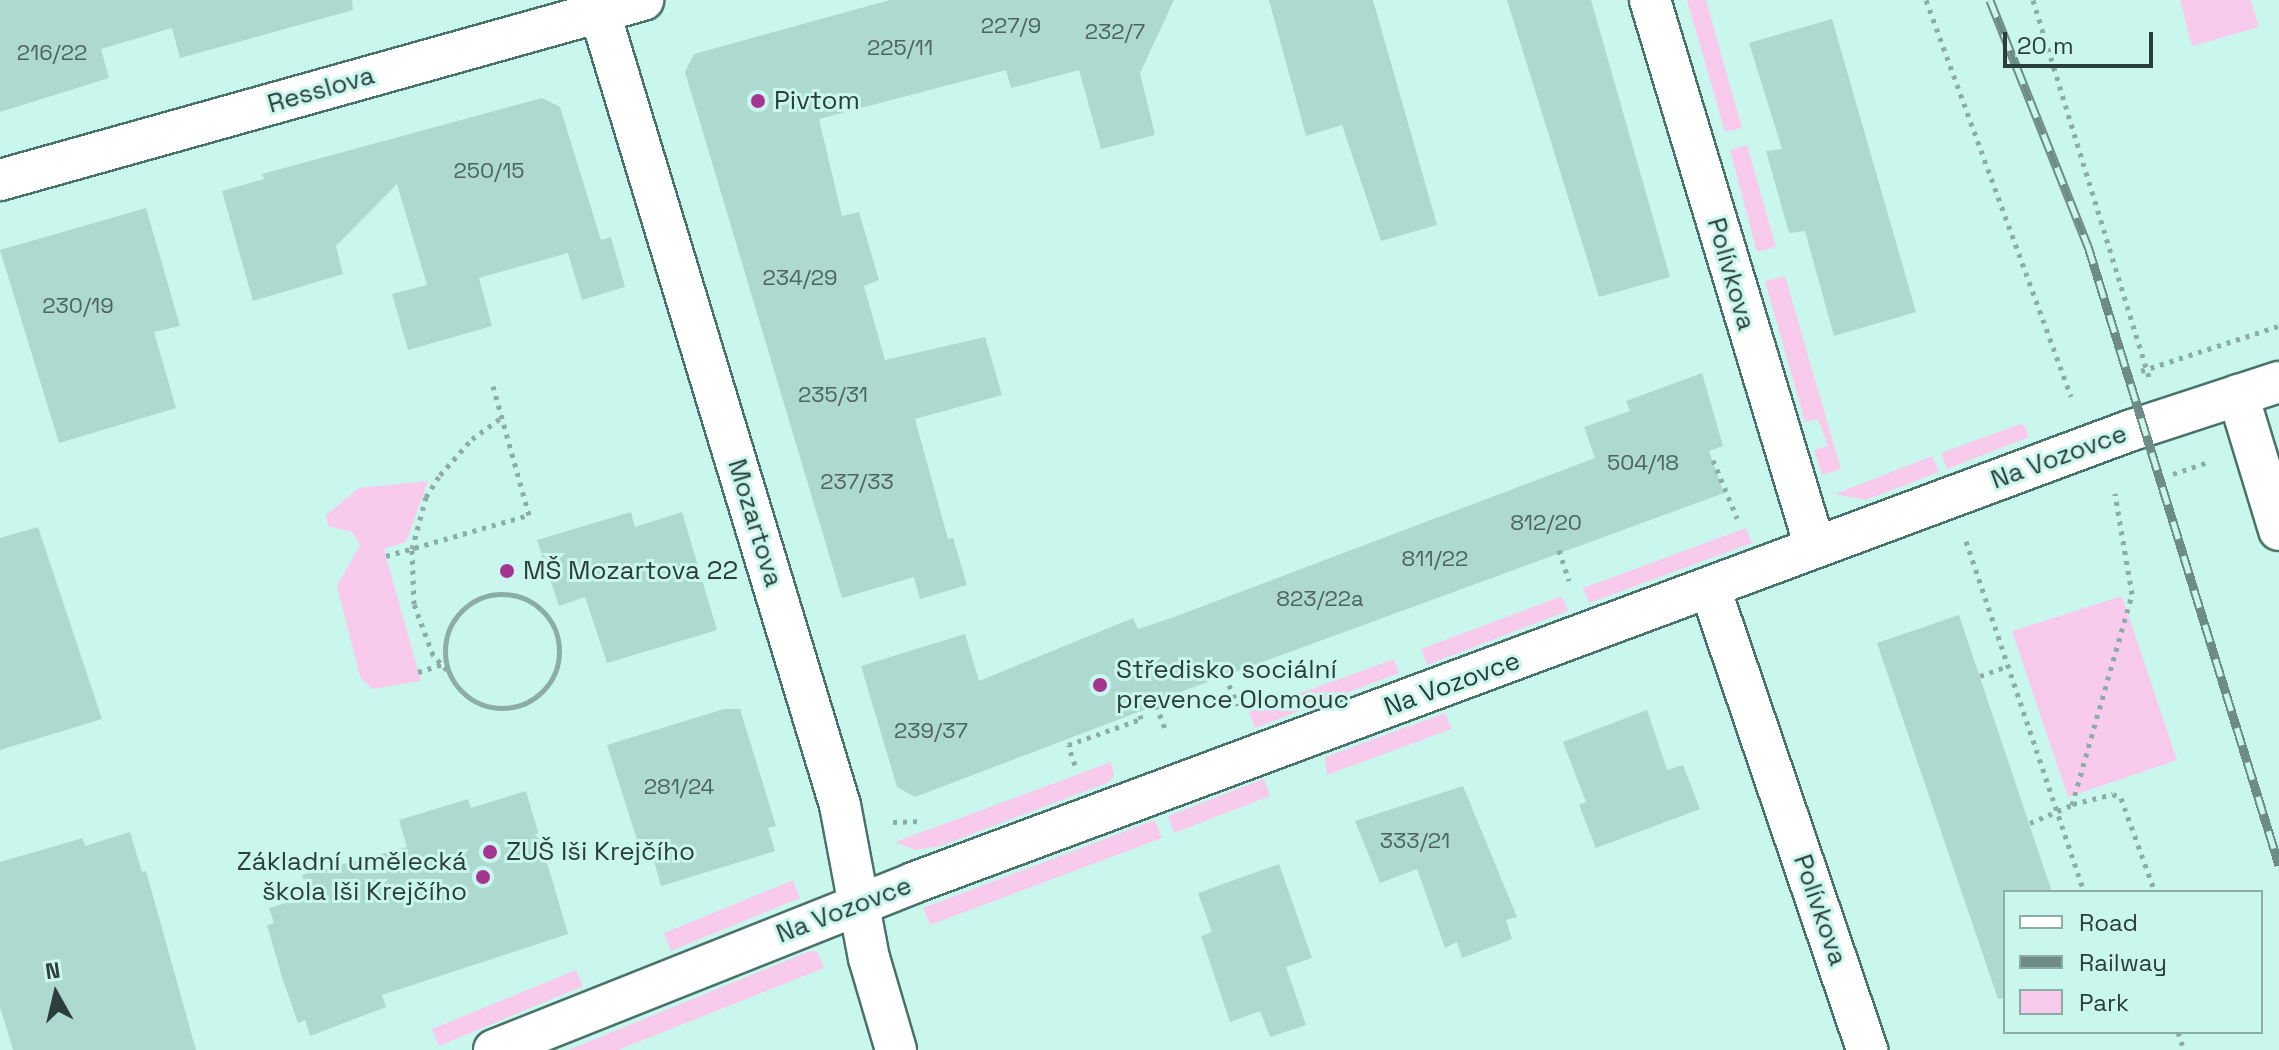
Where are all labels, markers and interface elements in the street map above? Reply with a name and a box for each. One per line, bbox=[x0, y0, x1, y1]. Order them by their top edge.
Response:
house number: 227/9 bbox=[981, 13, 1041, 39]
scale bar bbox=[2007, 16, 2157, 66]
house number: 232/7 bbox=[1085, 19, 1145, 45]
text: 20 m bbox=[2017, 30, 2074, 61]
house number: 225/11 bbox=[867, 35, 933, 61]
house number: 216/22 bbox=[17, 40, 87, 66]
street label: Resslova bbox=[264, 60, 378, 120]
place label: Pivtom bbox=[774, 85, 860, 117]
marker: Pivtom bbox=[749, 92, 767, 110]
house number: 250/15 bbox=[453, 158, 525, 184]
street label: Polívkova bbox=[1700, 214, 1762, 334]
house number: 234/29 bbox=[762, 265, 838, 291]
house number: 230/19 bbox=[42, 293, 114, 319]
house number: 235/31 bbox=[798, 382, 868, 408]
street label: Na Vozovce bbox=[1987, 418, 2131, 496]
house number: 504/18 bbox=[1607, 450, 1679, 476]
street label: Mozartova bbox=[721, 455, 789, 591]
house number: 237/33 bbox=[820, 469, 894, 495]
house number: 812/20 bbox=[1510, 510, 1582, 536]
house number: 811/22 bbox=[1402, 546, 1468, 572]
place label: MŠ Mozartova 22 bbox=[523, 555, 738, 587]
marker: MŠ Mozartova 22 bbox=[498, 562, 516, 580]
house number: 823/22a bbox=[1276, 586, 1364, 612]
street label: Na Vozovce bbox=[1380, 645, 1524, 723]
place label: Středisko sociální prevence Olomouc bbox=[1116, 654, 1349, 716]
marker: Středisko sociální prevence Olomouc bbox=[1091, 676, 1109, 694]
house number: 239/37 bbox=[894, 718, 968, 744]
house number: 281/24 bbox=[644, 774, 714, 800]
house number: 333/21 bbox=[1380, 828, 1450, 854]
place label: ZUŠ Iši Krejčího bbox=[506, 836, 695, 868]
marker: ZUŠ Iši Krejčího bbox=[481, 843, 499, 861]
place label: Základní umělecká škola Iši Krejčího bbox=[237, 846, 467, 908]
street label: Polívkova bbox=[1786, 850, 1854, 970]
marker: Základní umělecká škola Iši Krejčího bbox=[474, 868, 492, 886]
street label: Na Vozovce bbox=[772, 870, 916, 950]
legend bbox=[2003, 890, 2263, 1034]
text: Road bbox=[2079, 907, 2138, 938]
text: Railway bbox=[2079, 947, 2167, 978]
north arrow bbox=[16, 954, 96, 1034]
text: N bbox=[43, 955, 62, 985]
text: Park bbox=[2079, 987, 2129, 1018]

